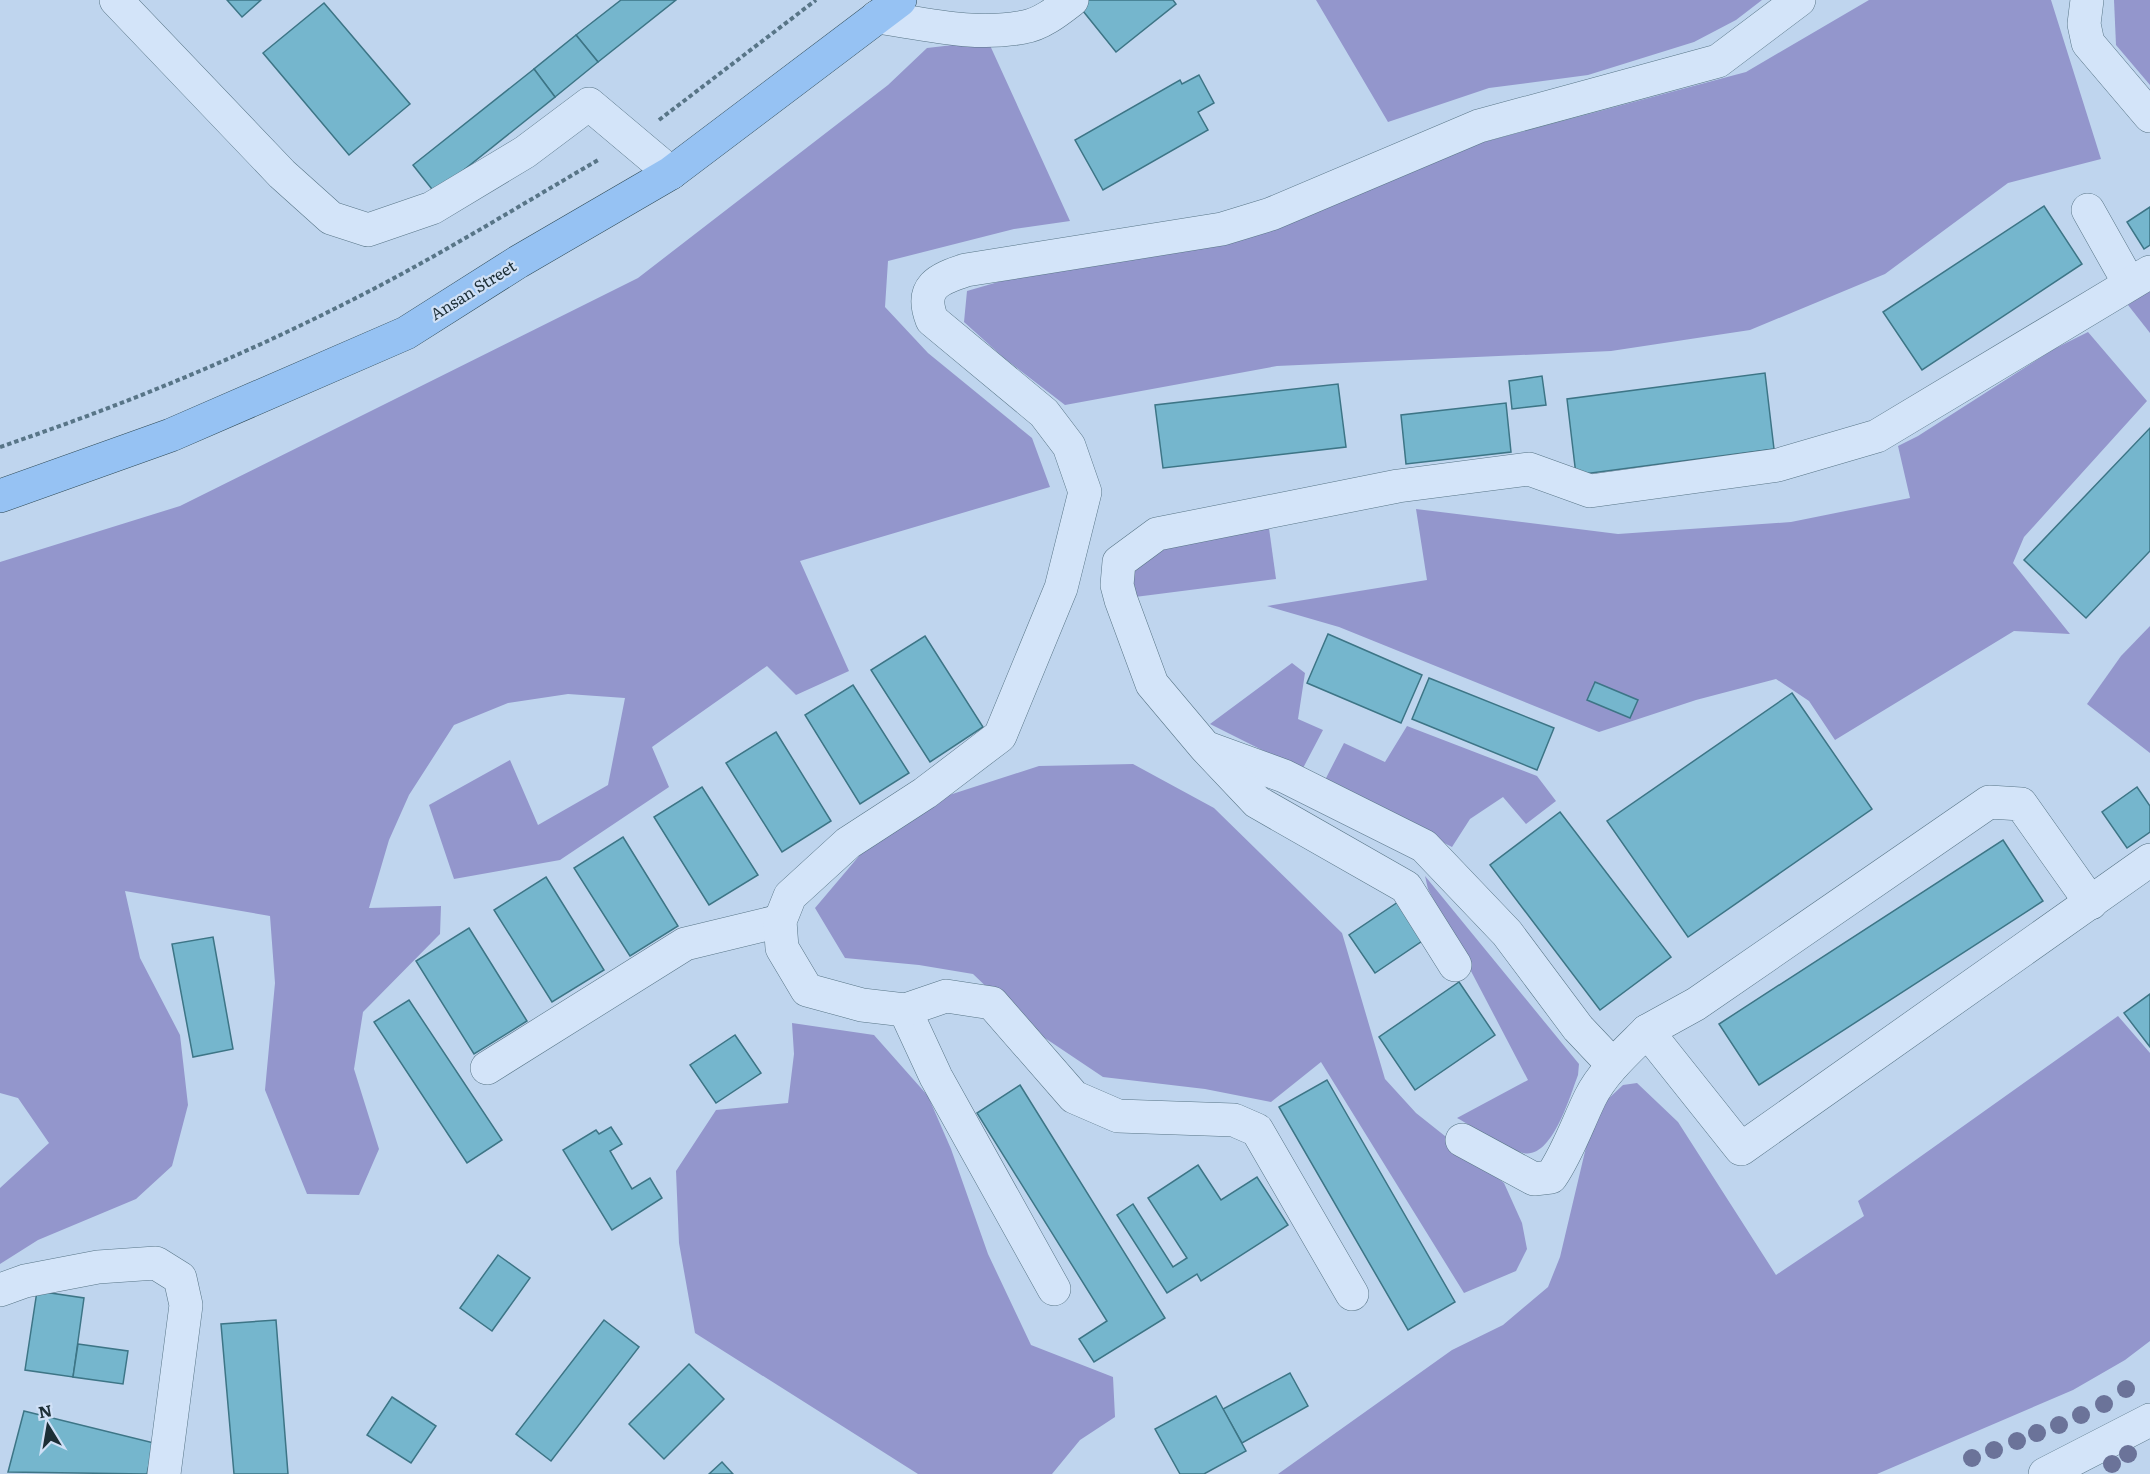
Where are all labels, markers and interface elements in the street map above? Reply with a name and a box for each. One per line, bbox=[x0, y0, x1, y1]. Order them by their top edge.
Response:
street label: Ansan Street bbox=[425, 253, 520, 325]
north arrow bbox=[18, 1396, 78, 1456]
text: N bbox=[36, 1397, 54, 1423]

